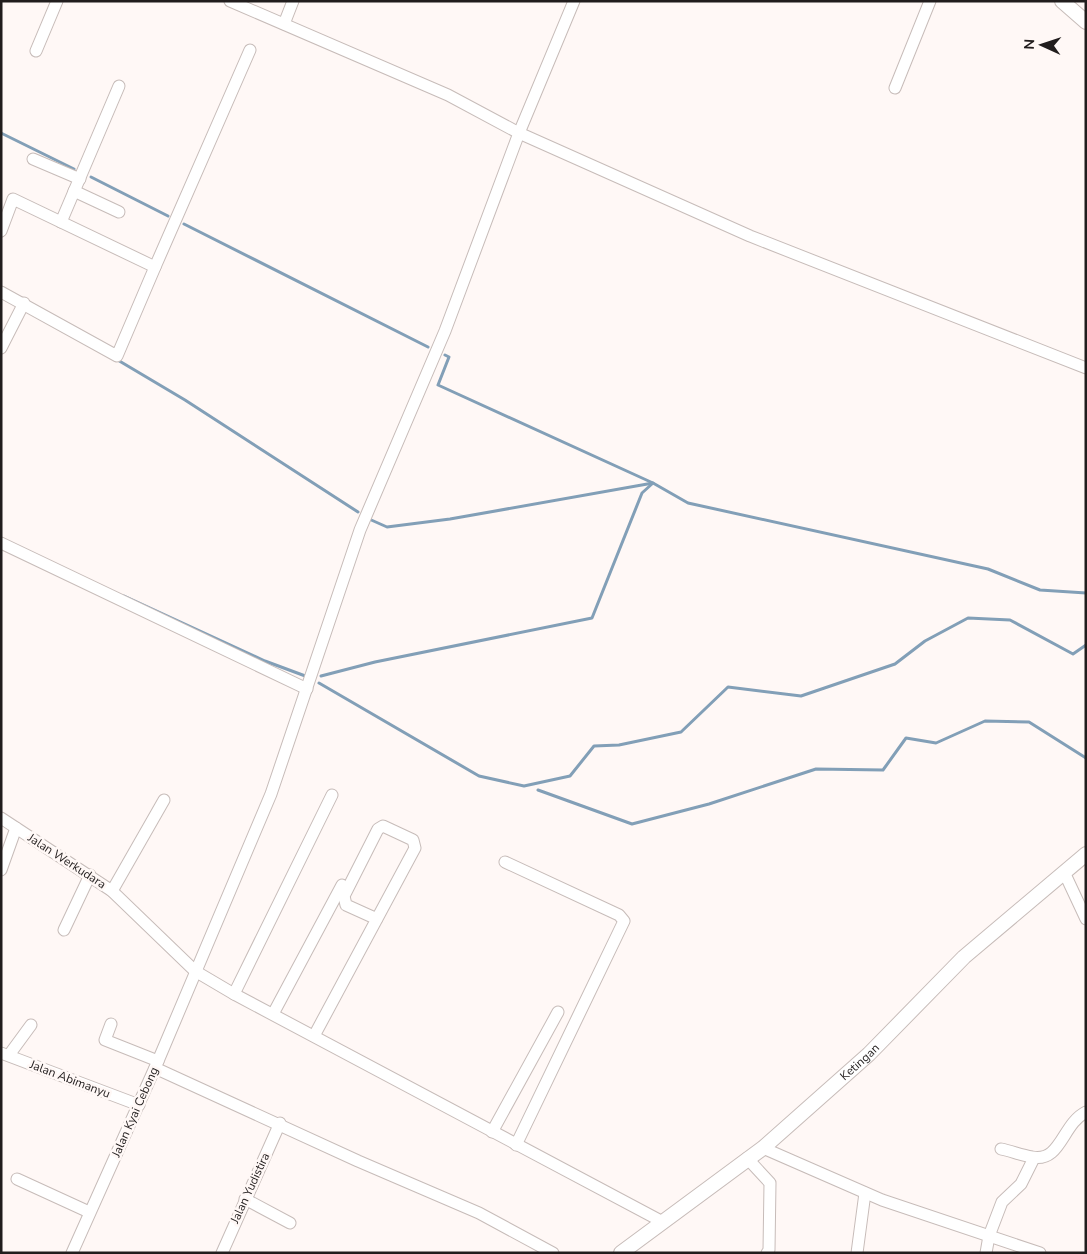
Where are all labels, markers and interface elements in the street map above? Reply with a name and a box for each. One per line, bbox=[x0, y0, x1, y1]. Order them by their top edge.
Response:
north arrow bbox=[1017, 20, 1067, 70]
text: N bbox=[1020, 39, 1039, 50]
street label: Jalan Werkudara bbox=[24, 829, 109, 892]
street label: Ketingan bbox=[837, 1040, 883, 1084]
street label: Jalan Abimanyu bbox=[27, 1056, 112, 1102]
street label: Jalan Kyai Cebong bbox=[108, 1064, 162, 1161]
street label: Jalan Yudistira bbox=[226, 1150, 273, 1227]

